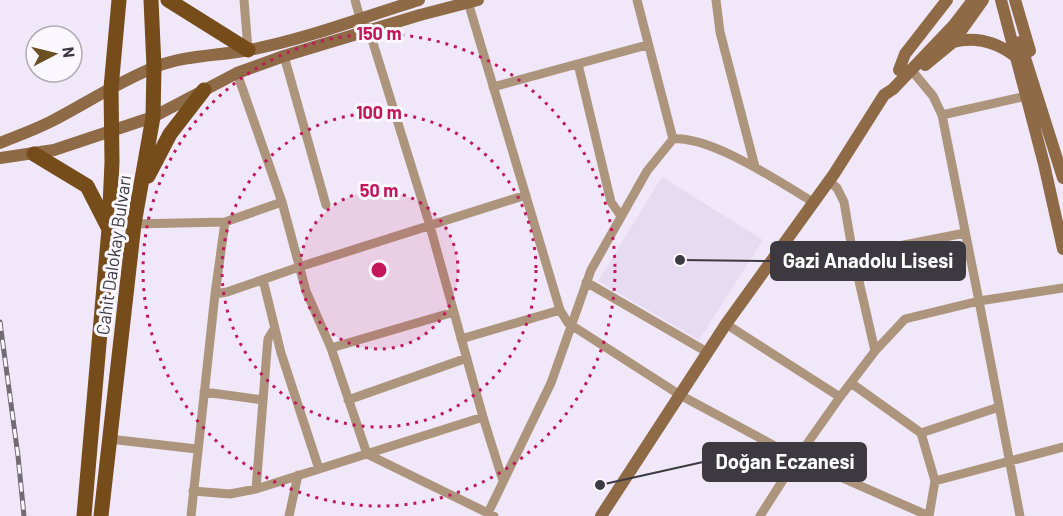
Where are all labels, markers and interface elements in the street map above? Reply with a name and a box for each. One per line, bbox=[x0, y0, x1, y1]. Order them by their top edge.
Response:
text: 150 m bbox=[357, 22, 401, 44]
north arrow bbox=[24, 24, 84, 84]
text: N bbox=[59, 46, 79, 59]
text: 100 m bbox=[356, 101, 402, 123]
street label: Cahit Dalokay Bulvarı bbox=[91, 174, 135, 336]
text: 50 m bbox=[360, 179, 398, 201]
callout: Gazi Anadolu Lisesi bbox=[771, 242, 965, 280]
text: Gazi Anadolu Lisesi bbox=[783, 248, 953, 272]
centre of rings bbox=[369, 260, 389, 280]
callout: Doğan Eczanesi bbox=[703, 443, 866, 481]
text: Doğan Eczanesi bbox=[715, 449, 855, 473]

